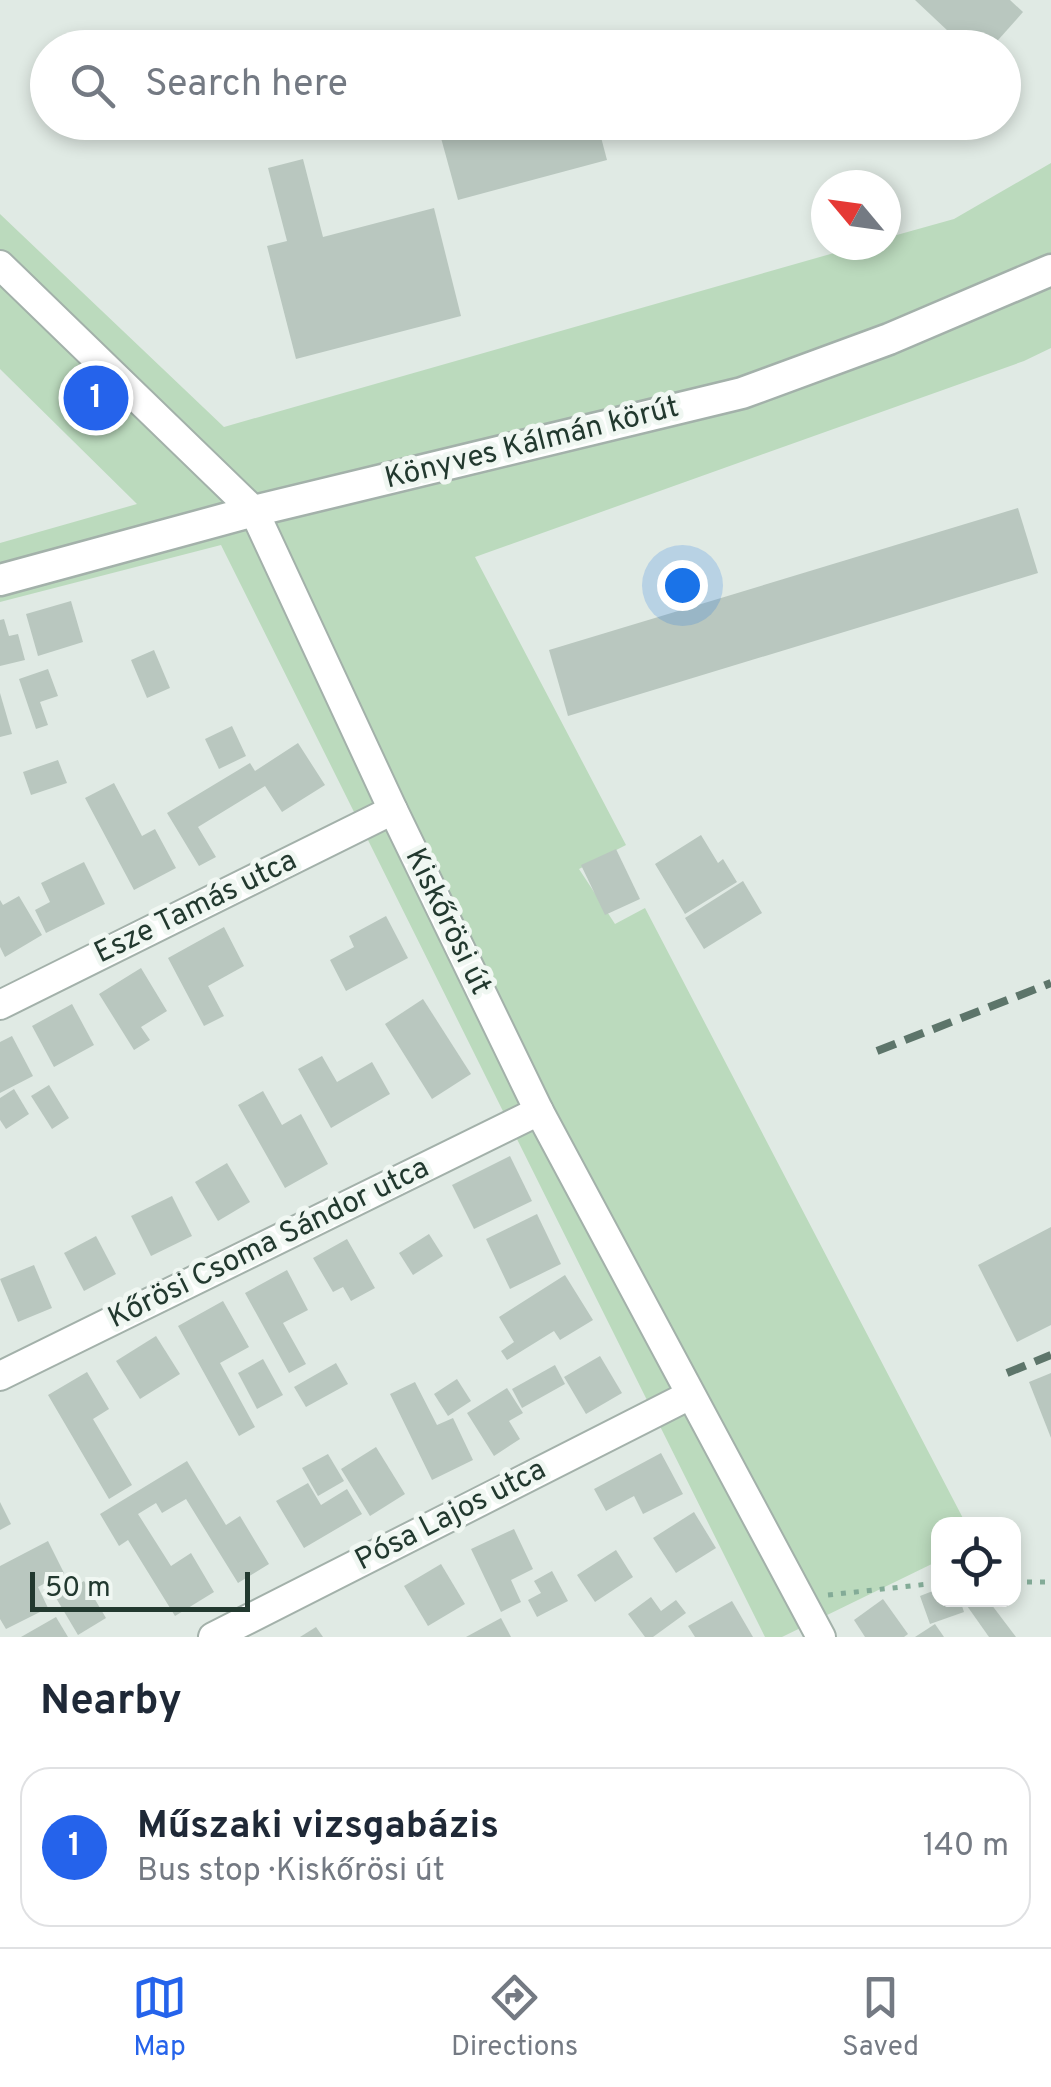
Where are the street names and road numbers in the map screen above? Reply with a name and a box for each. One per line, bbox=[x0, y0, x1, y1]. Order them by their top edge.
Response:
street label: Könyves Kálmán körút bbox=[381, 390, 683, 498]
street label: Esze Tamás utca bbox=[89, 843, 303, 973]
street label: Kiskőrösi út bbox=[396, 843, 498, 1001]
street label: Kőrösi Csoma Sándor utca bbox=[102, 1150, 436, 1338]
street label: Pósa Lajos utca bbox=[349, 1452, 553, 1580]

